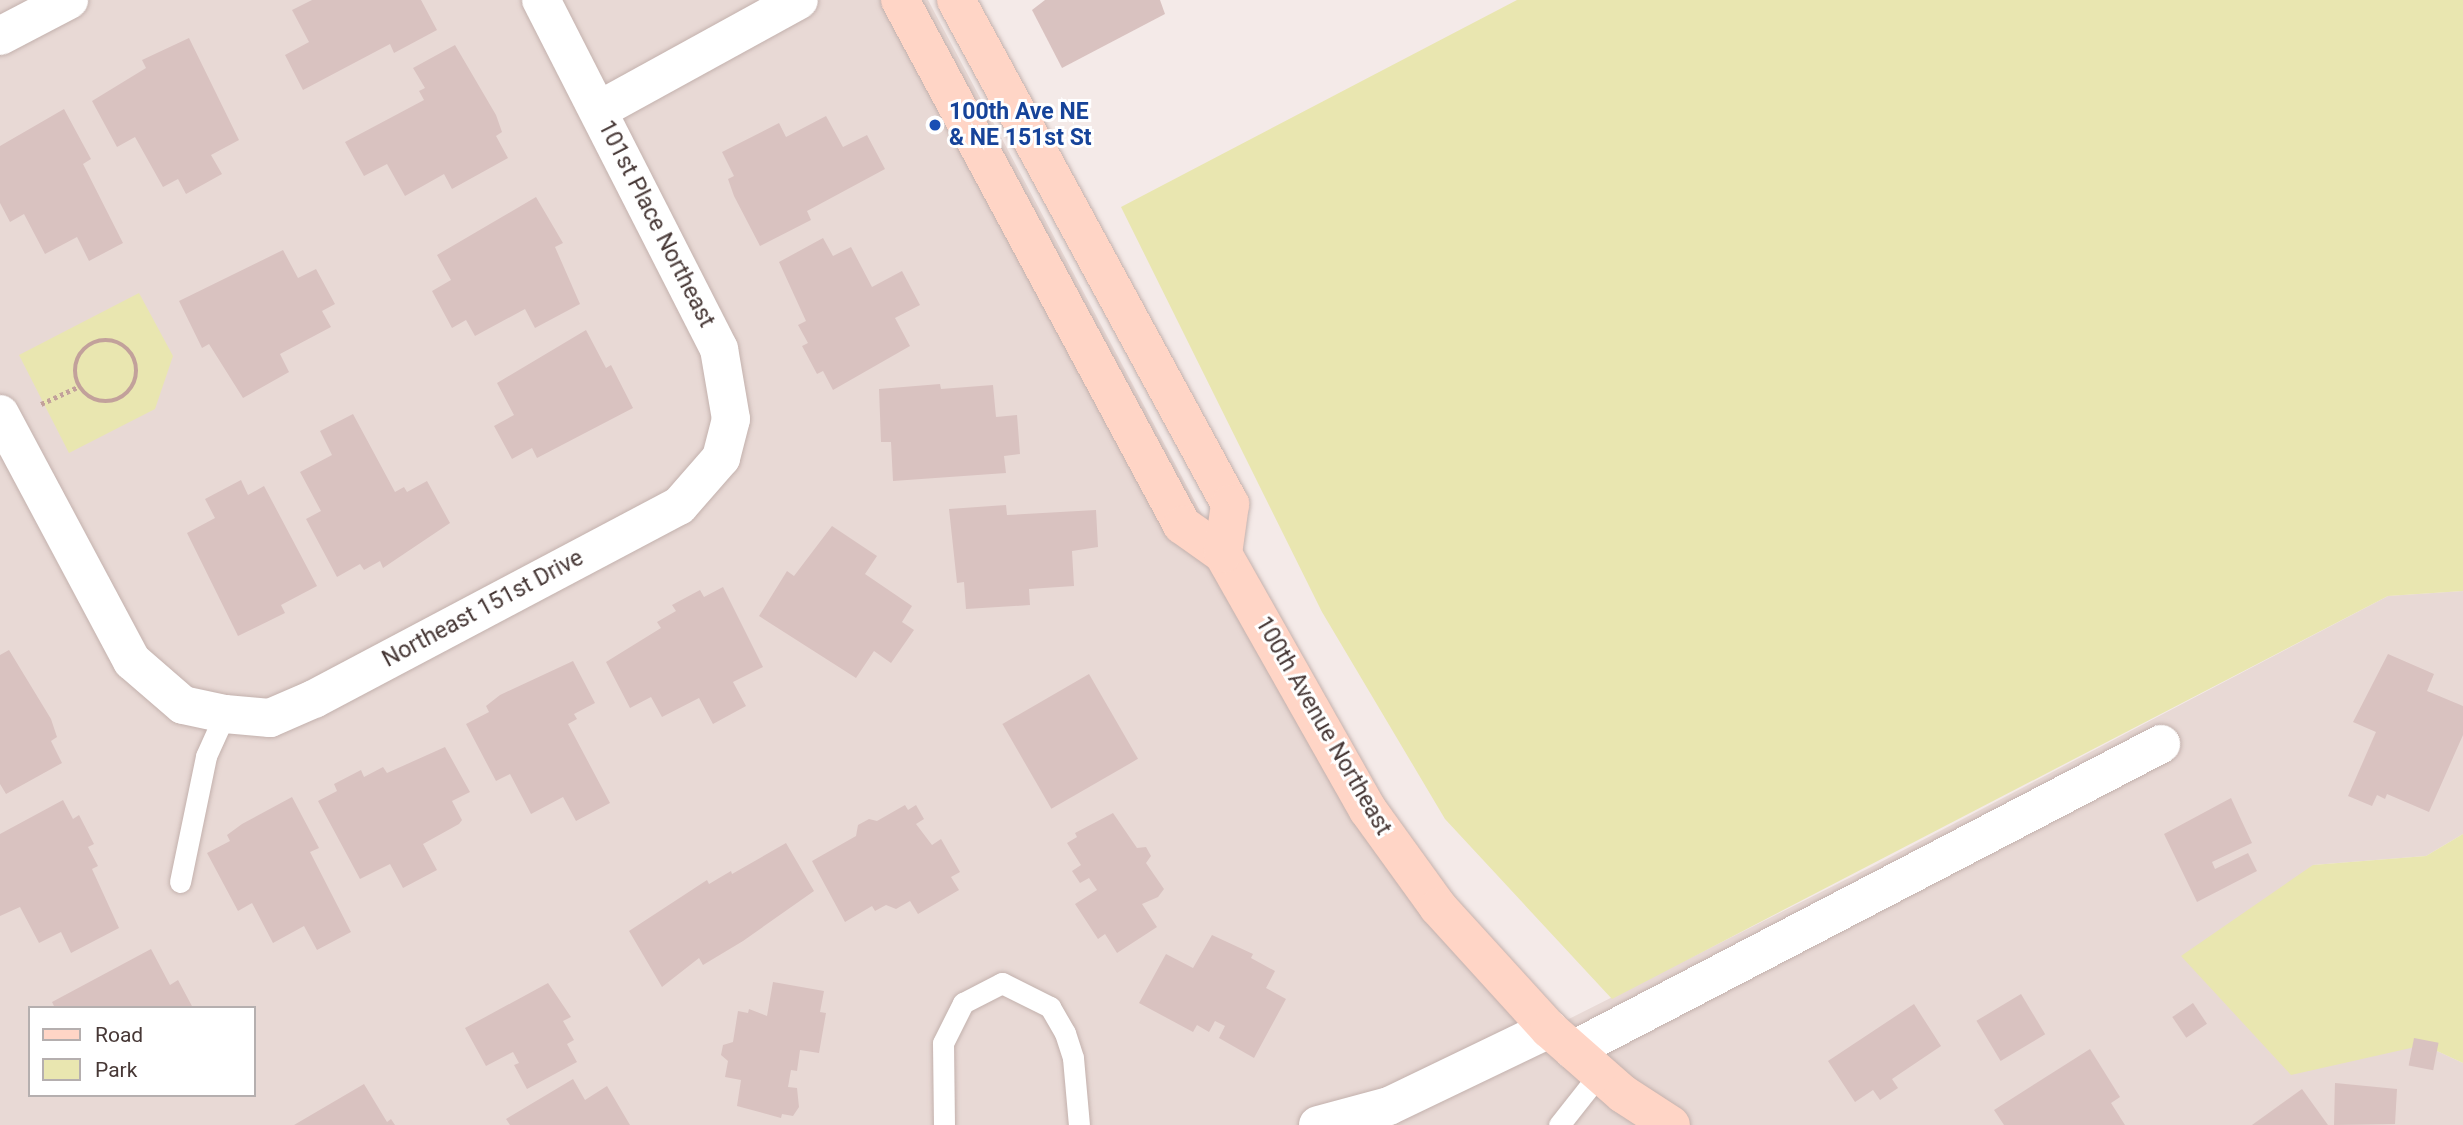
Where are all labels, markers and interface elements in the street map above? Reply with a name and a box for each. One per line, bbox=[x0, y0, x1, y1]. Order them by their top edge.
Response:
place label: 100th Ave NE & NE 151st St bbox=[949, 98, 1092, 152]
street label: 101st Place Northeast bbox=[592, 116, 720, 332]
marker: 100th Ave NE & NE 151st St bbox=[927, 117, 943, 133]
street label: Northeast 151st Drive bbox=[378, 544, 588, 674]
street label: 100th Avenue Northeast bbox=[1249, 612, 1397, 840]
legend bbox=[28, 1006, 256, 1097]
text: Road bbox=[95, 1023, 143, 1047]
text: Park bbox=[95, 1058, 137, 1082]

